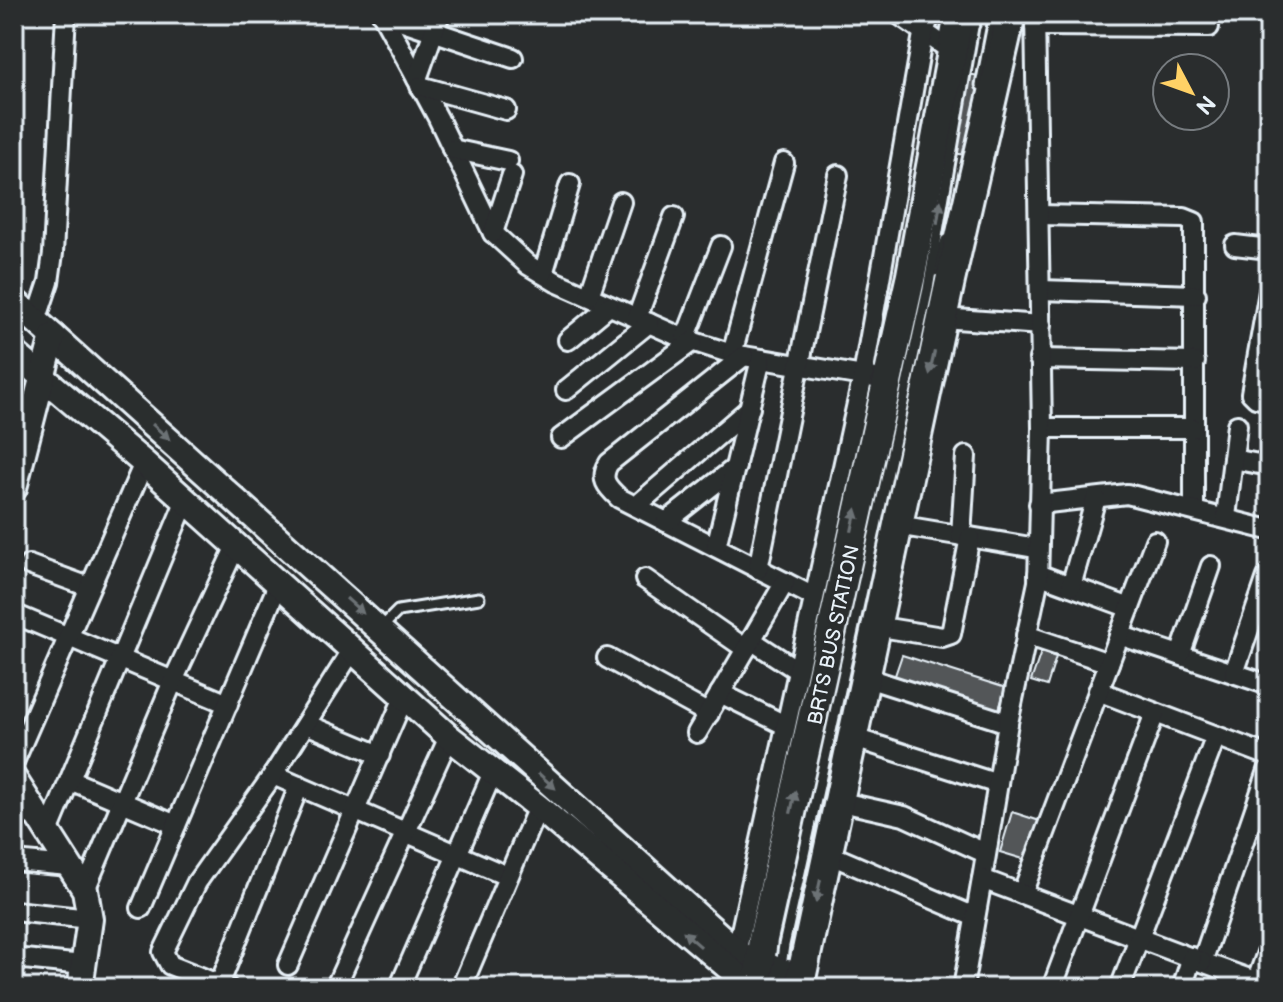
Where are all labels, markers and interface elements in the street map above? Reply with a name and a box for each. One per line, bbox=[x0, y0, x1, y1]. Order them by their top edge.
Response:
north arrow bbox=[1151, 52, 1231, 132]
text: N bbox=[1189, 89, 1221, 119]
one-way arrow bbox=[933, 199, 946, 224]
one-way arrow bbox=[925, 351, 938, 376]
one-way arrow bbox=[151, 423, 171, 440]
one-way arrow bbox=[848, 508, 861, 533]
street label: BRTS BUS STATION bbox=[803, 543, 865, 727]
one-way arrow bbox=[344, 597, 364, 614]
one-way arrow bbox=[537, 771, 556, 789]
one-way arrow bbox=[787, 789, 800, 814]
one-way arrow bbox=[811, 879, 824, 904]
one-way arrow bbox=[682, 931, 701, 949]

